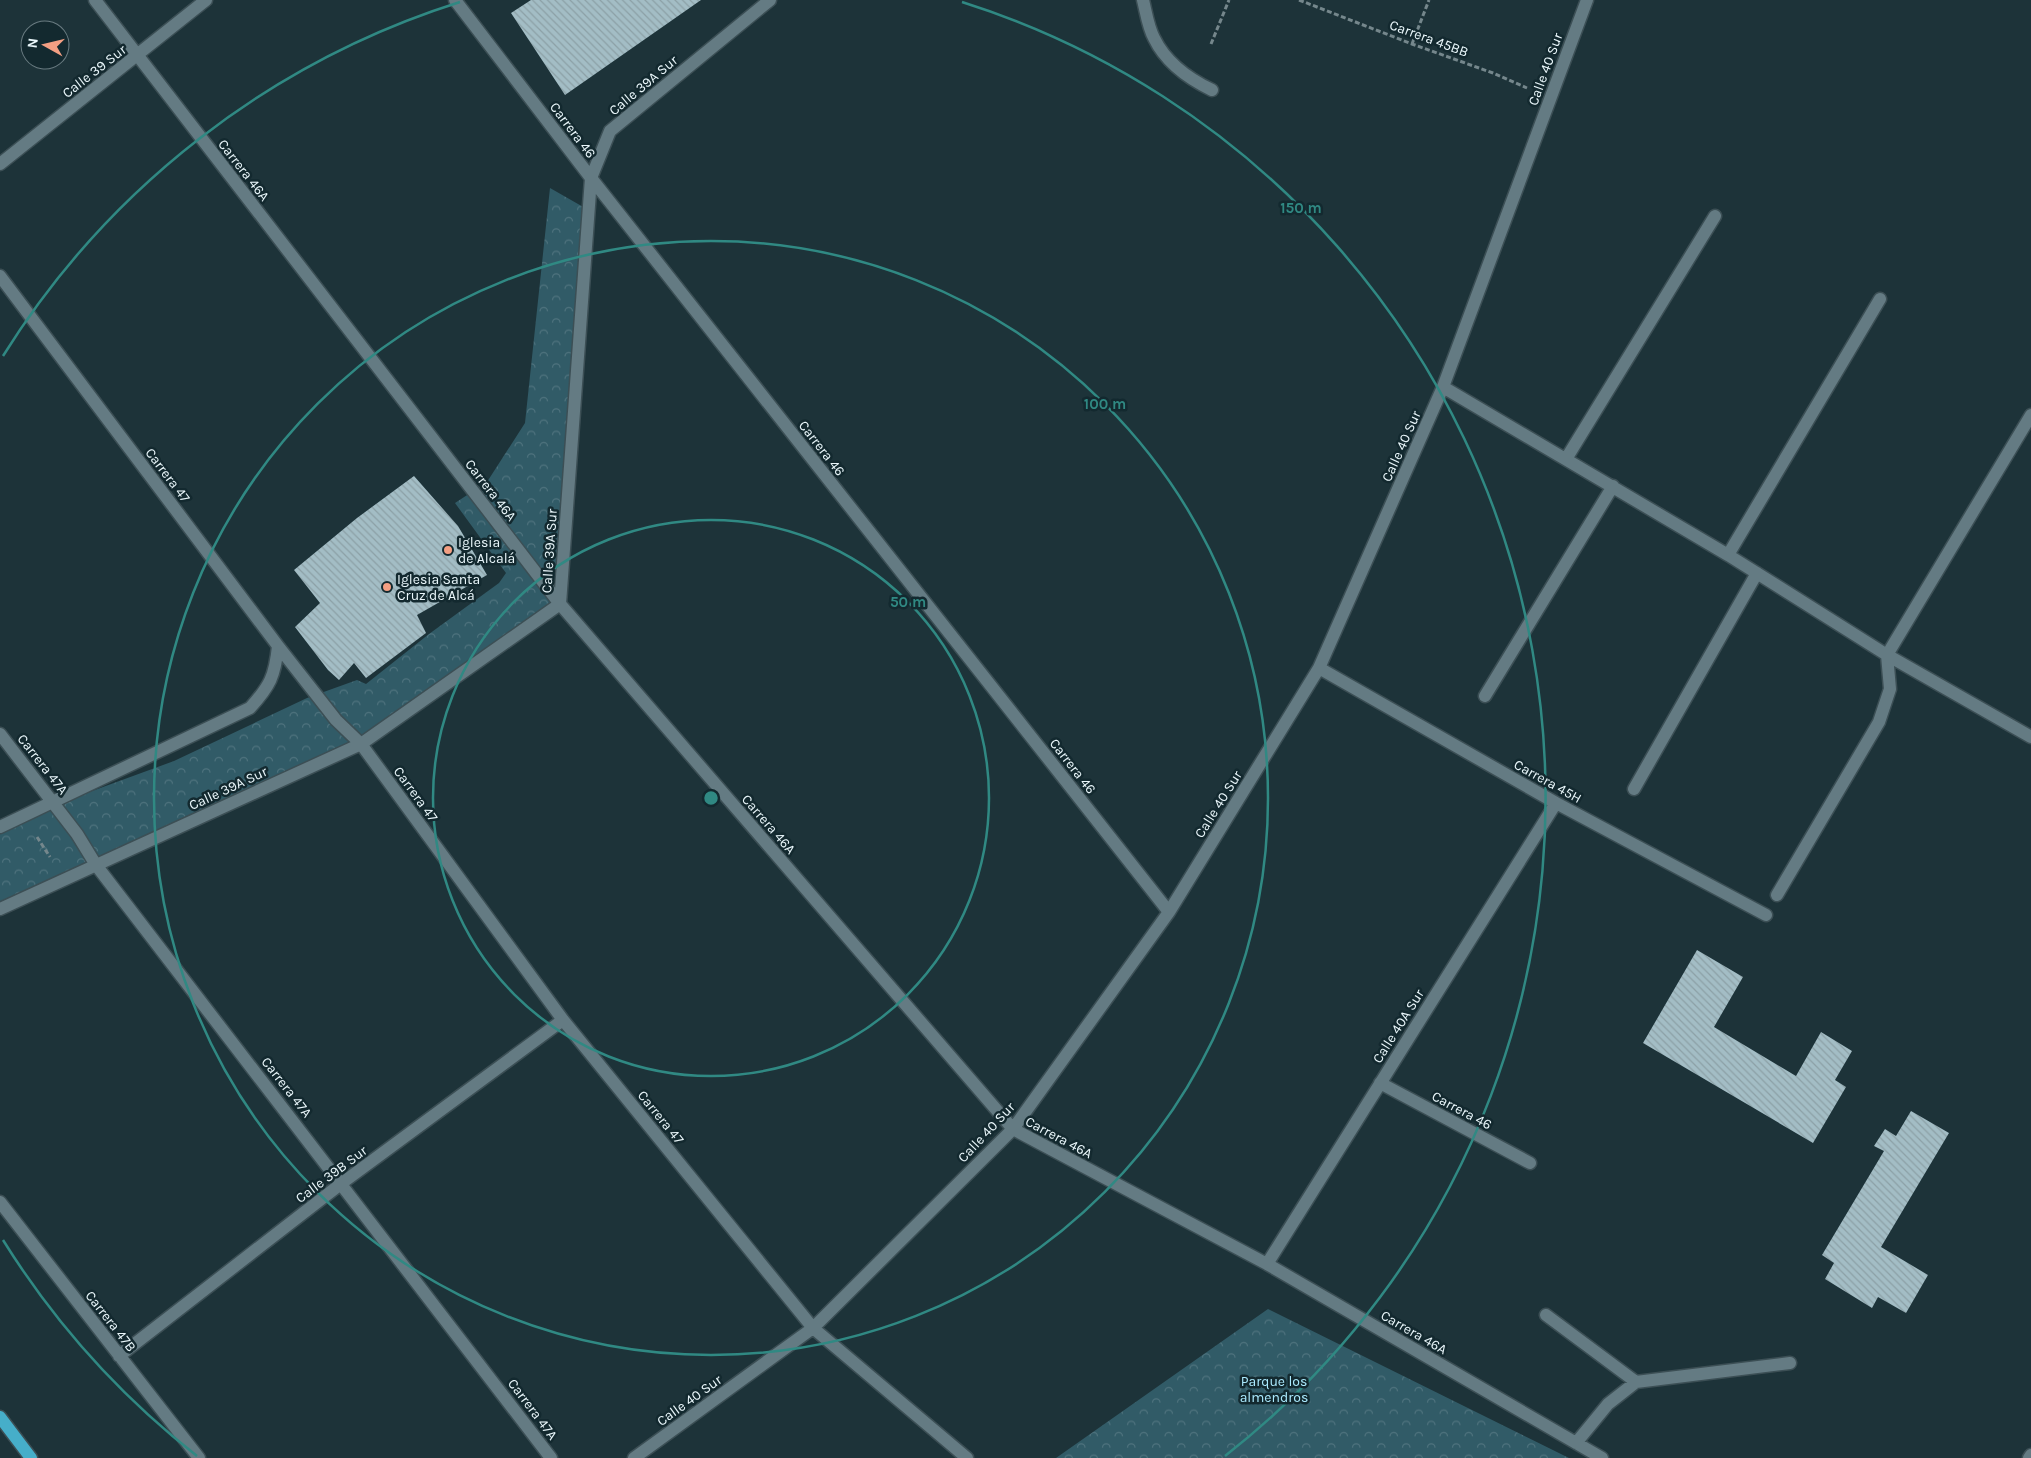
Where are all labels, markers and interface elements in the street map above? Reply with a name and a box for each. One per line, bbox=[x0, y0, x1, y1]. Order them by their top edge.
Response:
street label: Carrera 45BB bbox=[1387, 16, 1471, 61]
north arrow bbox=[20, 20, 70, 70]
street label: Calle 40 Sur bbox=[1524, 30, 1567, 108]
text: N bbox=[24, 37, 42, 49]
street label: Calle 39 Sur bbox=[59, 41, 130, 102]
street label: Calle 39A Sur bbox=[606, 51, 682, 119]
street label: Carrera 46 bbox=[546, 99, 599, 162]
street label: Carrera 46A bbox=[214, 136, 273, 205]
text: 150 m bbox=[1280, 199, 1322, 217]
text: 100 m bbox=[1084, 395, 1126, 413]
street label: Calle 40 Sur bbox=[1378, 407, 1425, 484]
street label: Carrera 46 bbox=[795, 417, 848, 479]
street label: Carrera 47 bbox=[142, 445, 194, 506]
street label: Carrera 46A bbox=[461, 456, 520, 525]
street label: Calle 39A Sur bbox=[538, 507, 561, 594]
place label: Iglesia de Alcalá bbox=[458, 534, 515, 567]
marker: Iglesia de Alcalá bbox=[442, 544, 454, 556]
place label: Iglesia Santa Cruz de Alcá bbox=[397, 571, 480, 604]
marker: Iglesia Santa Cruz de Alcá bbox=[381, 581, 393, 593]
text: 50 m bbox=[890, 593, 926, 611]
street label: Carrera 47A bbox=[14, 731, 72, 798]
street label: Carrera 46 bbox=[1046, 735, 1099, 797]
street label: Carrera 45H bbox=[1511, 756, 1585, 807]
street label: Calle 39A Sur bbox=[186, 763, 271, 814]
street label: Carrera 47 bbox=[390, 763, 442, 826]
street label: Calle 40 Sur bbox=[1191, 767, 1246, 841]
centre of rings bbox=[702, 789, 720, 807]
street label: Carrera 46A bbox=[738, 791, 799, 858]
street label: Calle 40A Sur bbox=[1369, 985, 1428, 1066]
street label: Carrera 47A bbox=[258, 1054, 316, 1121]
street label: Carrera 47 bbox=[634, 1087, 688, 1148]
street label: Carrera 46 bbox=[1429, 1088, 1495, 1133]
street label: Calle 40 Sur bbox=[954, 1098, 1019, 1166]
street label: Carrera 46A bbox=[1022, 1113, 1095, 1162]
street label: Calle 39B Sur bbox=[292, 1141, 371, 1207]
street label: Carrera 47B bbox=[81, 1287, 140, 1355]
street label: Carrera 46A bbox=[1378, 1307, 1450, 1358]
street label: Calle 40 Sur bbox=[654, 1371, 726, 1430]
park label: Parque los almendros bbox=[1240, 1373, 1308, 1406]
street label: Carrera 47A bbox=[504, 1375, 561, 1443]

